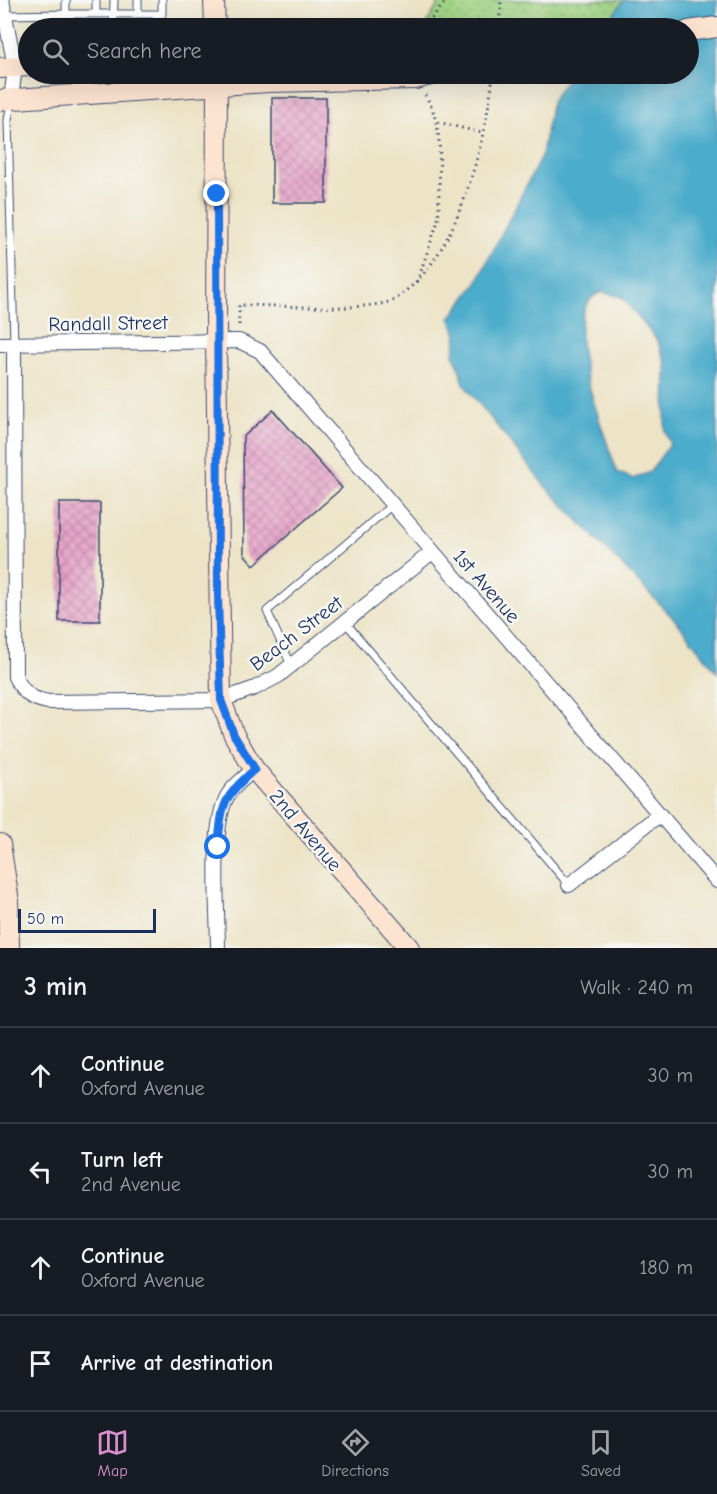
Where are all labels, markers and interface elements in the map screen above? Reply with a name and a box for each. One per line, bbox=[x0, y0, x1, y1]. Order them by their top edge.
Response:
search box bbox=[18, 18, 699, 84]
icon: search bbox=[39, 35, 72, 68]
text: Search here bbox=[87, 38, 202, 64]
route end bbox=[203, 180, 229, 206]
street label: Randall Street bbox=[48, 311, 169, 336]
street label: 1st Avenue bbox=[449, 545, 525, 628]
street label: Beach Street bbox=[246, 590, 348, 676]
street label: 2nd Avenue bbox=[265, 785, 346, 876]
route start bbox=[204, 833, 230, 859]
scale bar bbox=[18, 906, 156, 934]
text: 50 m bbox=[27, 910, 64, 928]
text: 3 min bbox=[24, 972, 87, 1002]
text: Walk · 240 m bbox=[580, 976, 693, 999]
text: Continue bbox=[81, 1051, 164, 1077]
icon: ahead bbox=[24, 1059, 57, 1092]
text: 30 m bbox=[647, 1064, 693, 1087]
text: Oxford Avenue bbox=[81, 1077, 205, 1100]
text: Turn left bbox=[81, 1147, 163, 1173]
icon: left bbox=[24, 1155, 57, 1188]
text: 30 m bbox=[647, 1160, 693, 1183]
text: 2nd Avenue bbox=[81, 1173, 181, 1196]
text: Continue bbox=[81, 1243, 164, 1269]
icon: ahead bbox=[24, 1251, 57, 1284]
text: 180 m bbox=[639, 1256, 693, 1279]
text: Oxford Avenue bbox=[81, 1269, 205, 1292]
icon: arrive bbox=[24, 1347, 57, 1380]
text: Arrive at destination bbox=[81, 1350, 273, 1376]
tab: Map bbox=[96, 1426, 129, 1480]
tab: Directions bbox=[321, 1426, 389, 1480]
tab: Saved bbox=[581, 1426, 621, 1480]

